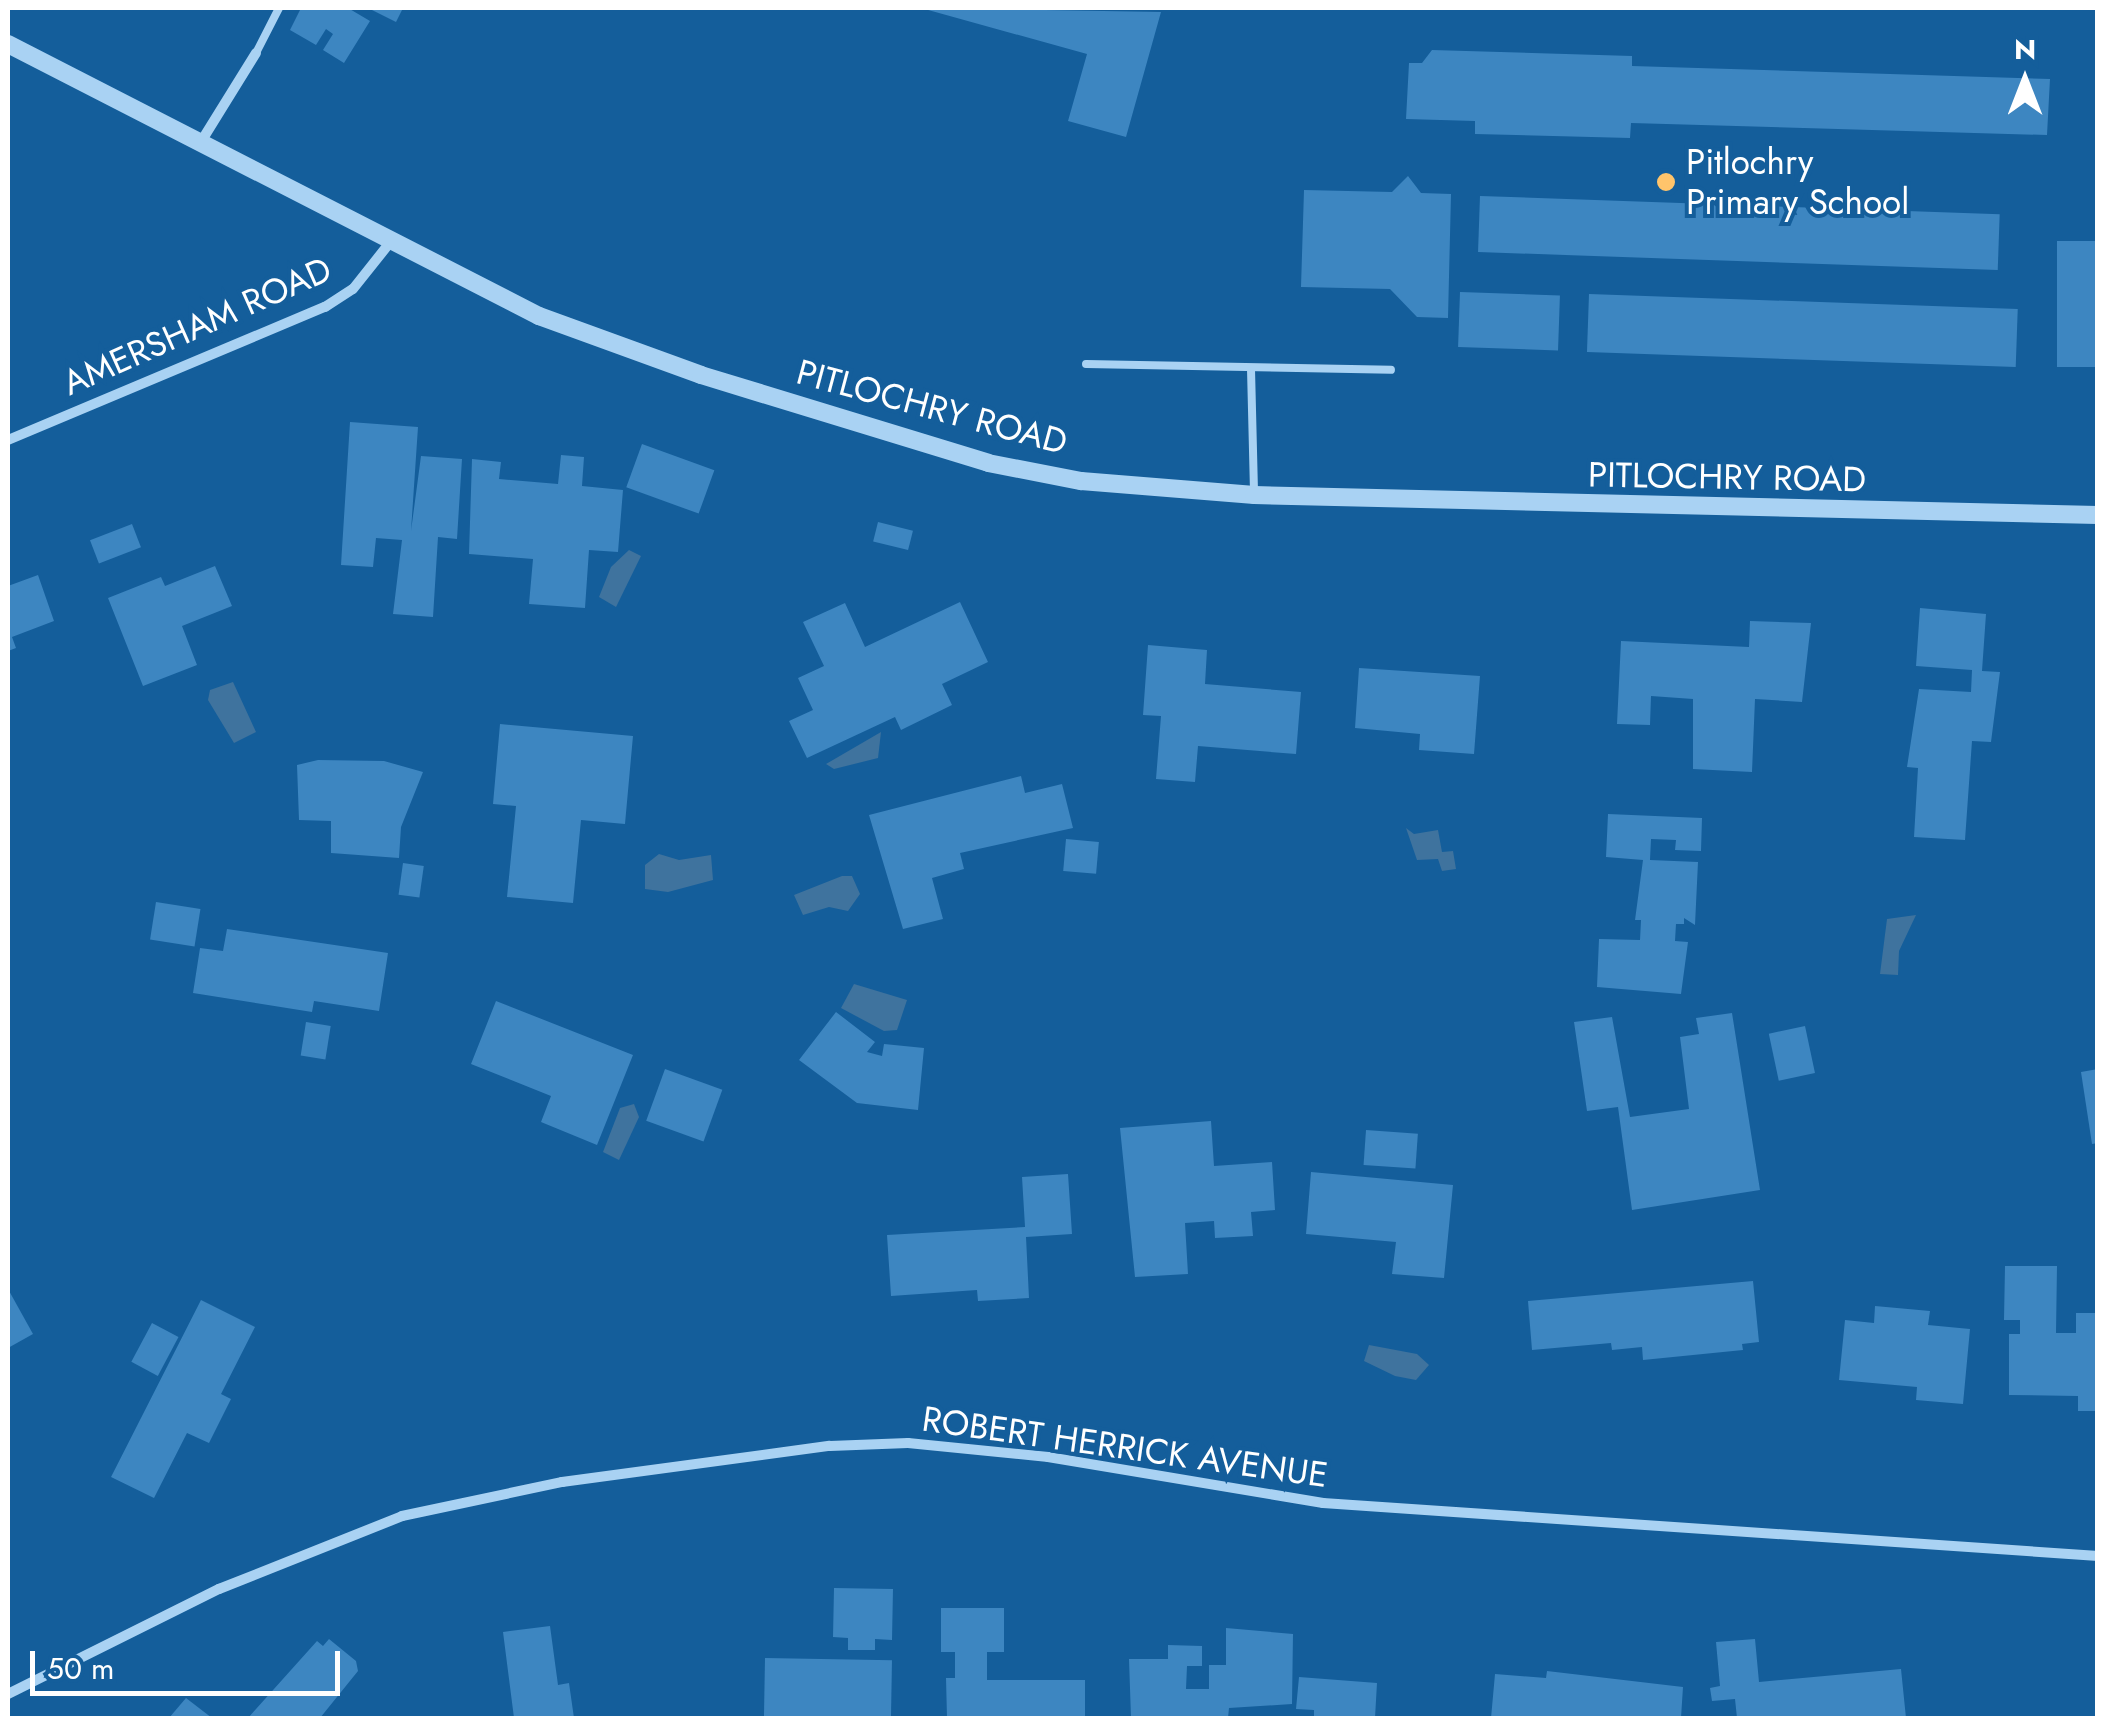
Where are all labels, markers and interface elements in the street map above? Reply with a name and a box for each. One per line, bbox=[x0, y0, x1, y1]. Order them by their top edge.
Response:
text: N bbox=[2014, 29, 2036, 70]
north arrow bbox=[1975, 30, 2075, 130]
place label: Pitlochry Primary School bbox=[1686, 141, 1909, 223]
marker: Pitlochry Primary School bbox=[1655, 171, 1677, 193]
street label: AMERSHAM ROAD bbox=[56, 248, 338, 404]
street label: PITLOCHRY ROAD bbox=[792, 351, 1072, 463]
street label: PITLOCHRY ROAD bbox=[1588, 454, 1866, 500]
street label: ROBERT HERRICK AVENUE bbox=[920, 1398, 1330, 1496]
scale bar bbox=[35, 1631, 345, 1693]
text: 50 m bbox=[47, 1647, 114, 1690]

